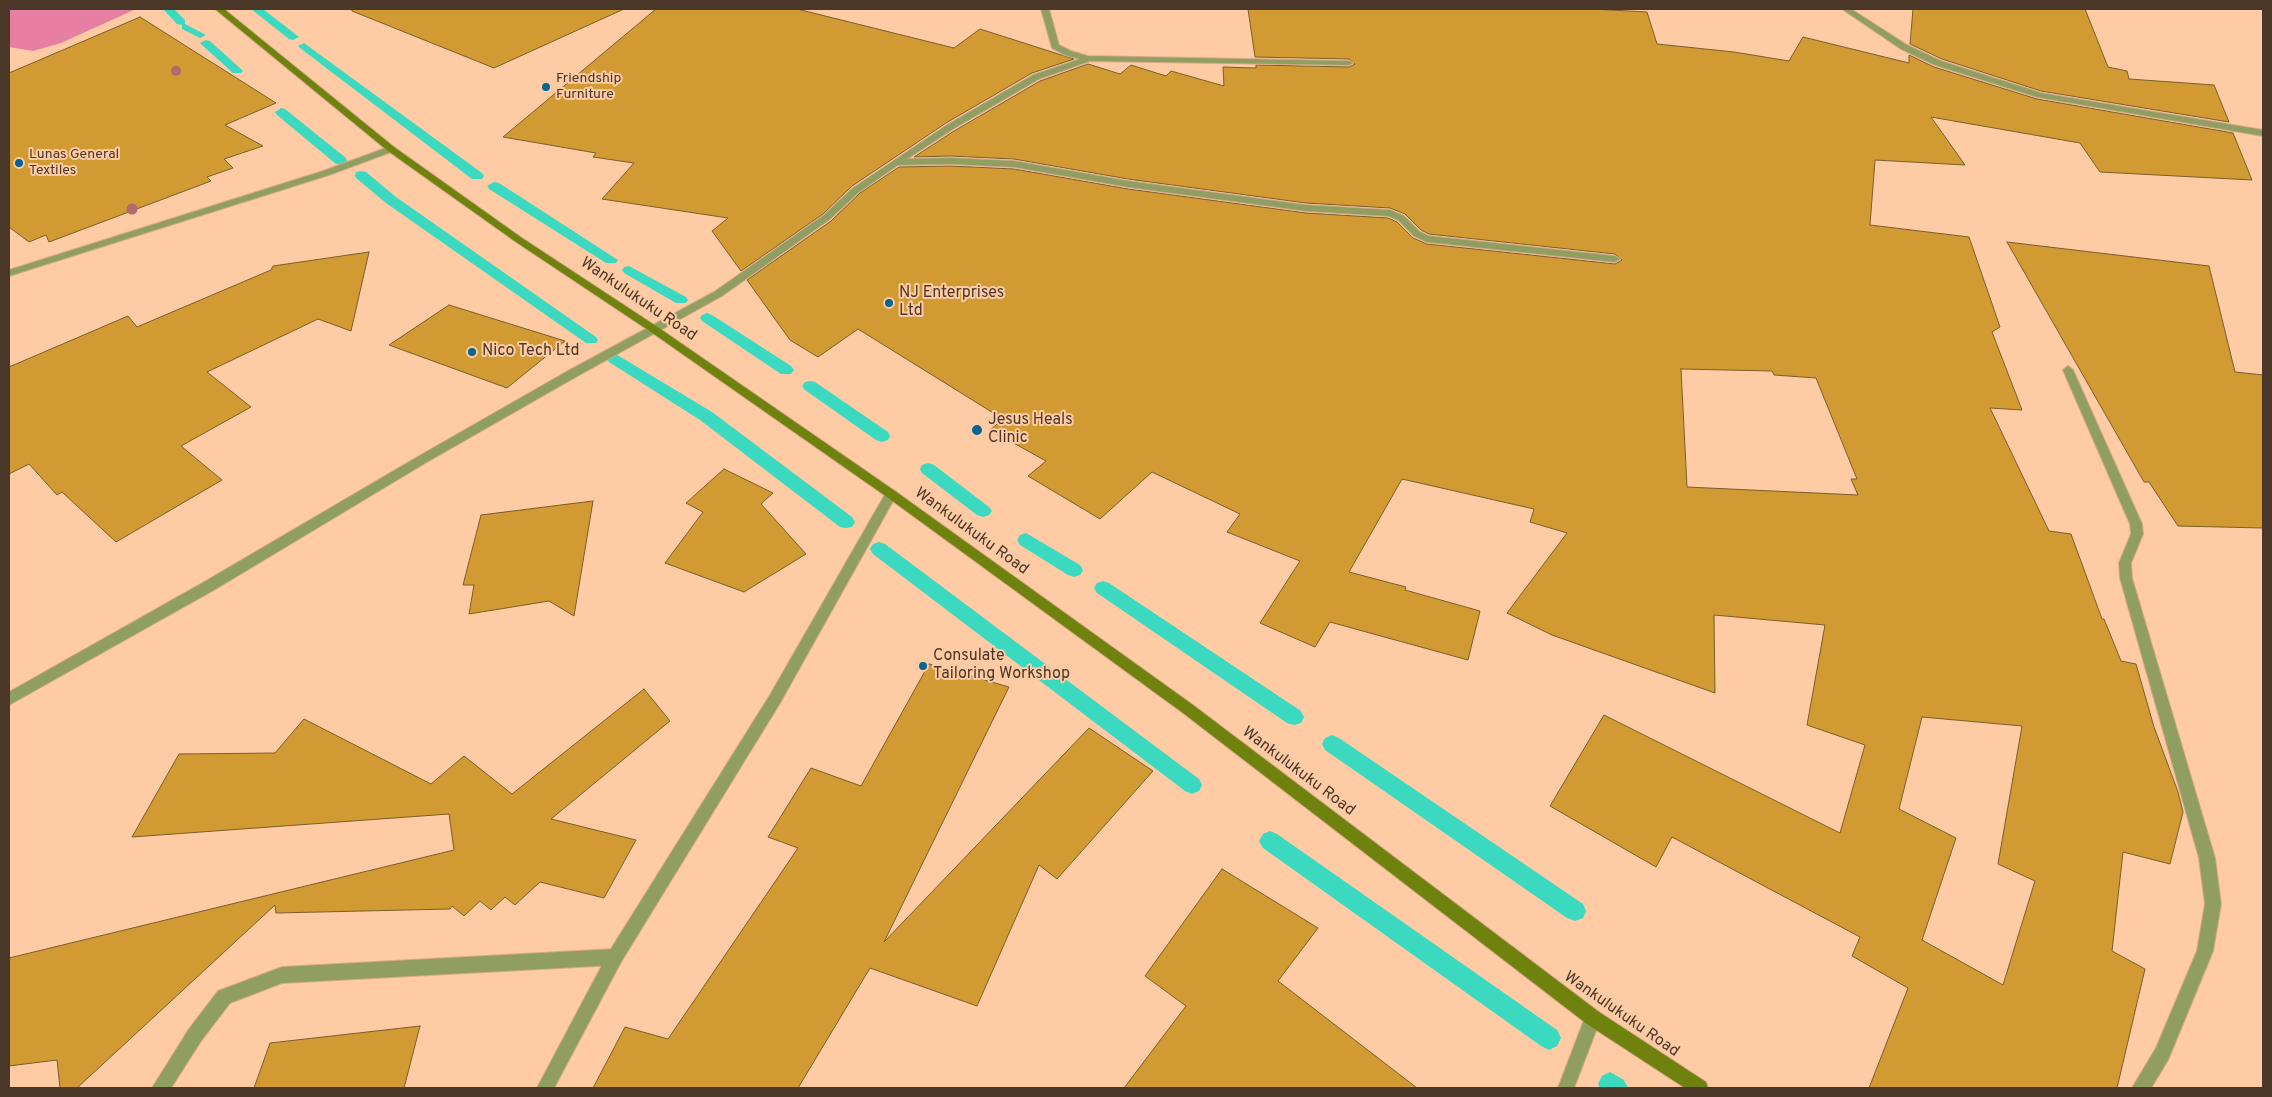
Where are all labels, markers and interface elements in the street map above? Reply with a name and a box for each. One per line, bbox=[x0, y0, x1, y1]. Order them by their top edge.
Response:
place label: Friendship Furniture bbox=[556, 71, 621, 104]
marker: Friendship Furniture bbox=[540, 81, 552, 93]
place label: Lunas General Textiles bbox=[29, 147, 119, 180]
marker: Lunas General Textiles bbox=[13, 157, 25, 169]
street label: Wankulukuku Road bbox=[576, 254, 700, 346]
place label: NJ Enterprises Ltd bbox=[899, 284, 1004, 322]
marker: NJ Enterprises Ltd bbox=[883, 297, 895, 309]
place label: Nico Tech Ltd bbox=[482, 342, 579, 362]
marker: Nico Tech Ltd bbox=[466, 346, 478, 358]
place label: Jesus Heals Clinic bbox=[988, 411, 1073, 449]
marker: Jesus Heals Clinic bbox=[970, 423, 984, 437]
street label: Wankulukuku Road bbox=[910, 484, 1032, 580]
place label: Consulate Tailoring Workshop bbox=[933, 647, 1070, 685]
marker: Consulate Tailoring Workshop bbox=[917, 660, 929, 672]
street label: Wankulukuku Road bbox=[1238, 723, 1358, 821]
street label: Wankulukuku Road bbox=[1560, 968, 1682, 1062]

